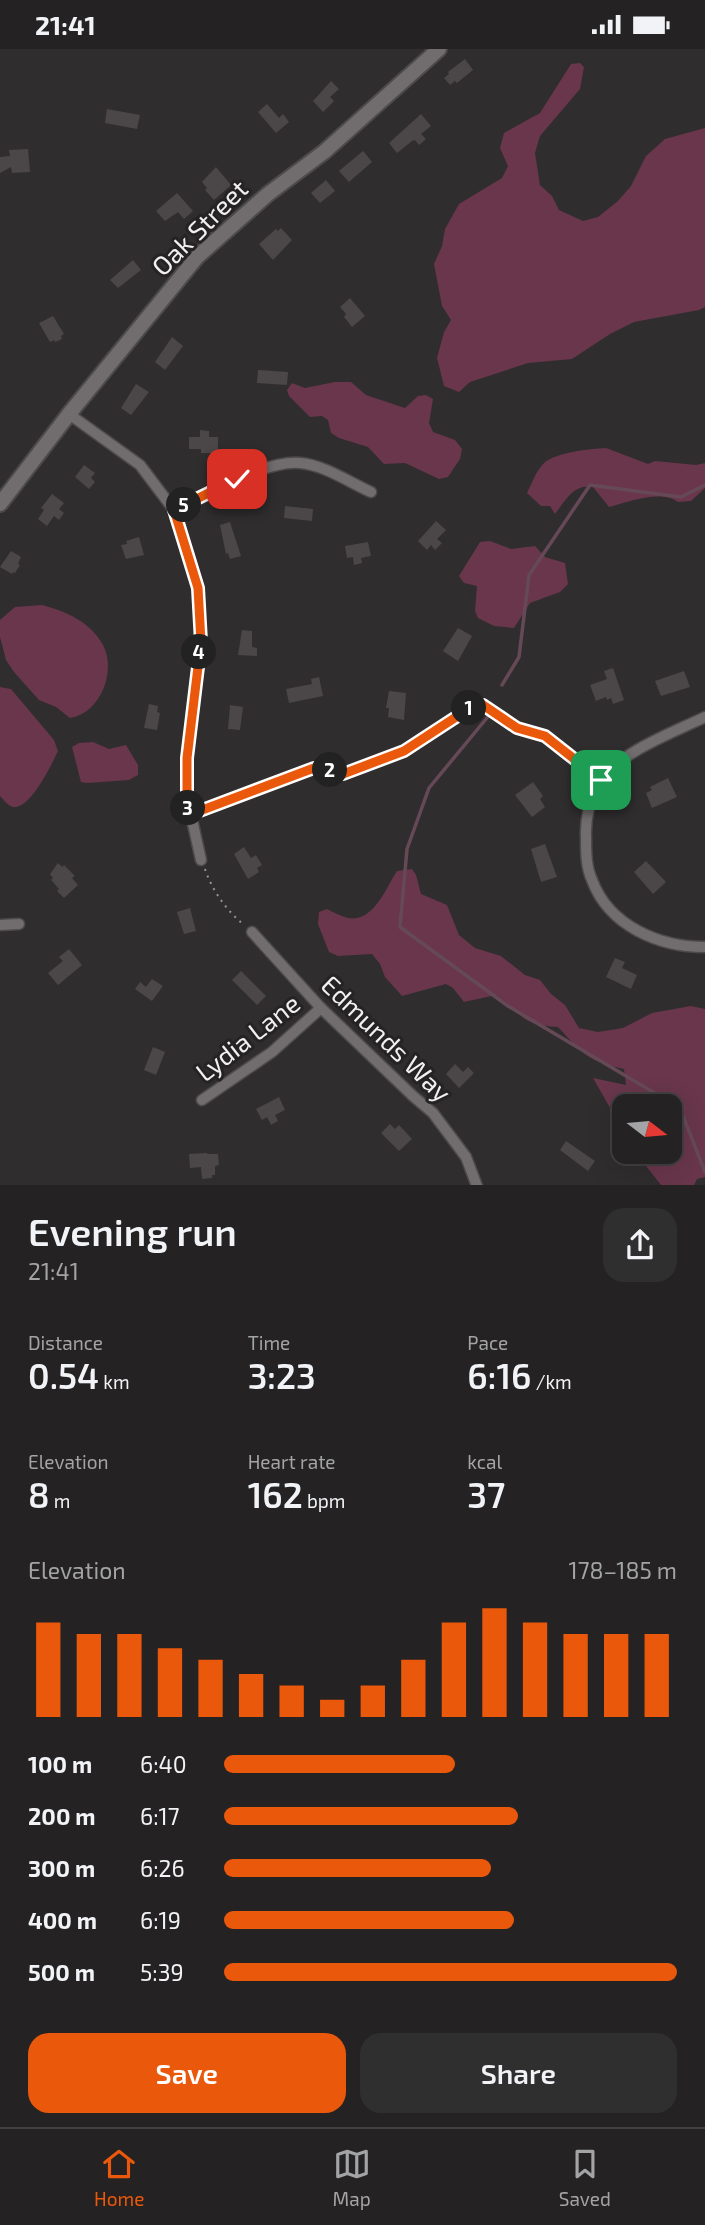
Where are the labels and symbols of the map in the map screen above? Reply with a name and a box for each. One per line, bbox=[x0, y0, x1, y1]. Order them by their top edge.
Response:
street label: Oak Street bbox=[145, 173, 253, 281]
pin bbox=[207, 449, 267, 509]
pin: 5 bbox=[166, 487, 202, 523]
pin: 4 bbox=[182, 635, 216, 669]
pin: 1 bbox=[452, 691, 486, 725]
pin bbox=[571, 750, 631, 810]
pin: 2 bbox=[312, 753, 348, 787]
pin: 3 bbox=[170, 791, 206, 825]
street label: Edmunds Way bbox=[316, 968, 458, 1108]
street label: Lydia Lane bbox=[189, 987, 305, 1087]
north arrow bbox=[612, 1094, 682, 1164]

